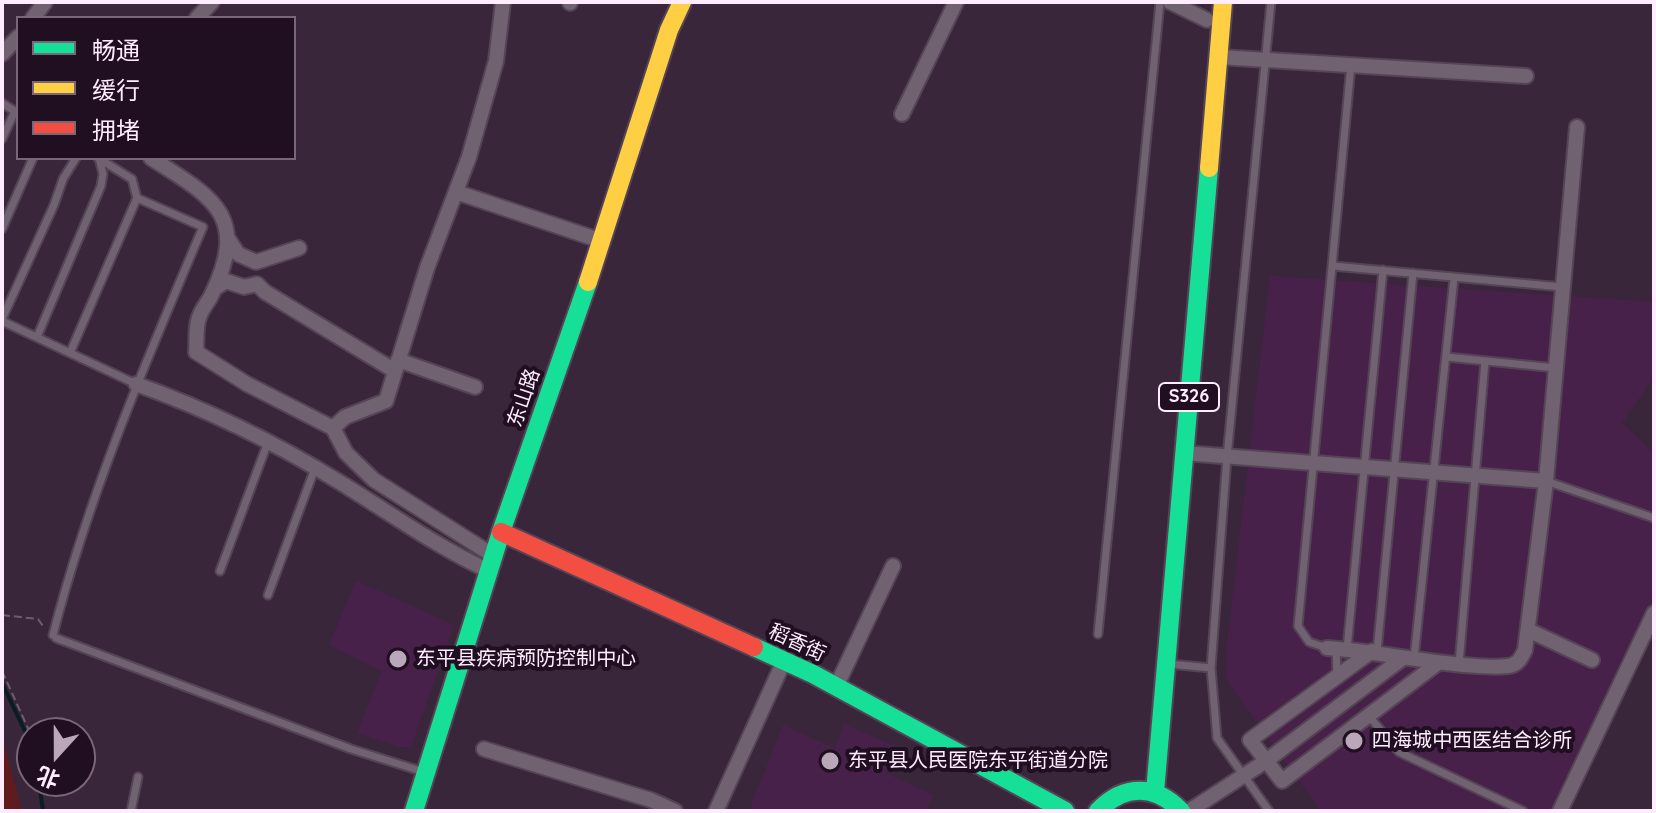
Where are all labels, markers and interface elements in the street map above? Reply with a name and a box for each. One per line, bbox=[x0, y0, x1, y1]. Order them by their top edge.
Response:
legend bbox=[16, 16, 296, 160]
text: 畅通 bbox=[92, 35, 140, 65]
text: 缓行 bbox=[92, 75, 140, 105]
text: 拥堵 bbox=[92, 115, 140, 145]
street label: 东山路 bbox=[503, 366, 545, 430]
road number: S326 bbox=[1159, 383, 1219, 411]
street label: 稻香街 bbox=[765, 619, 829, 667]
place label: 东平县疾病预防控制中心 bbox=[416, 647, 636, 671]
marker: 东平县疾病预防控制中心 bbox=[387, 648, 409, 670]
north arrow bbox=[16, 717, 96, 797]
place label: 四海城中西医结合诊所 bbox=[1372, 729, 1572, 753]
marker: 四海城中西医结合诊所 bbox=[1343, 730, 1365, 752]
place label: 东平县人民医院东平街道分院 bbox=[848, 749, 1108, 773]
marker: 东平县人民医院东平街道分院 bbox=[819, 750, 841, 772]
text: 北 bbox=[33, 761, 63, 795]

